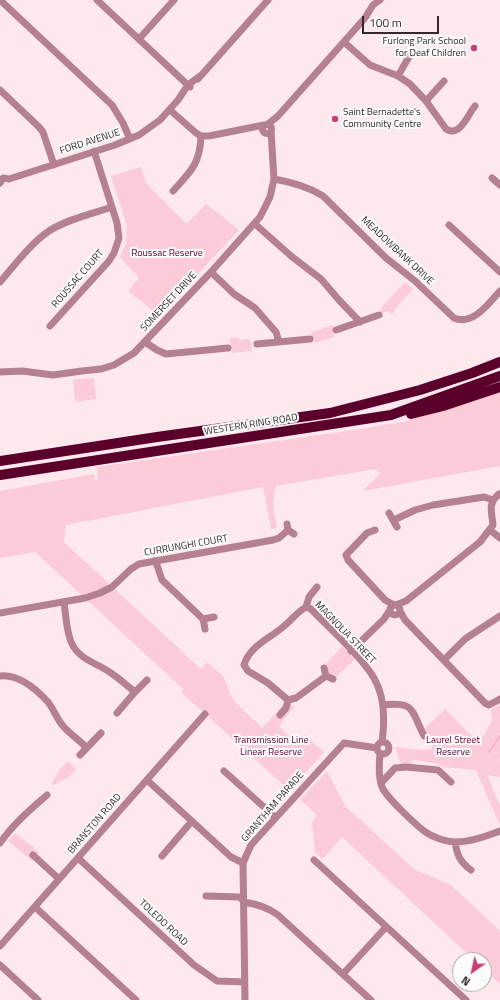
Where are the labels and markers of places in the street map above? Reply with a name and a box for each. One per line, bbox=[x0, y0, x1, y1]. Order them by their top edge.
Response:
place label: Furlong Park School for Deaf Children bbox=[382, 36, 466, 60]
marker: Furlong Park School for Deaf Children bbox=[469, 43, 479, 53]
place label: Saint Bernadette's Community Centre bbox=[343, 107, 421, 130]
marker: Saint Bernadette's Community Centre bbox=[330, 114, 340, 124]

